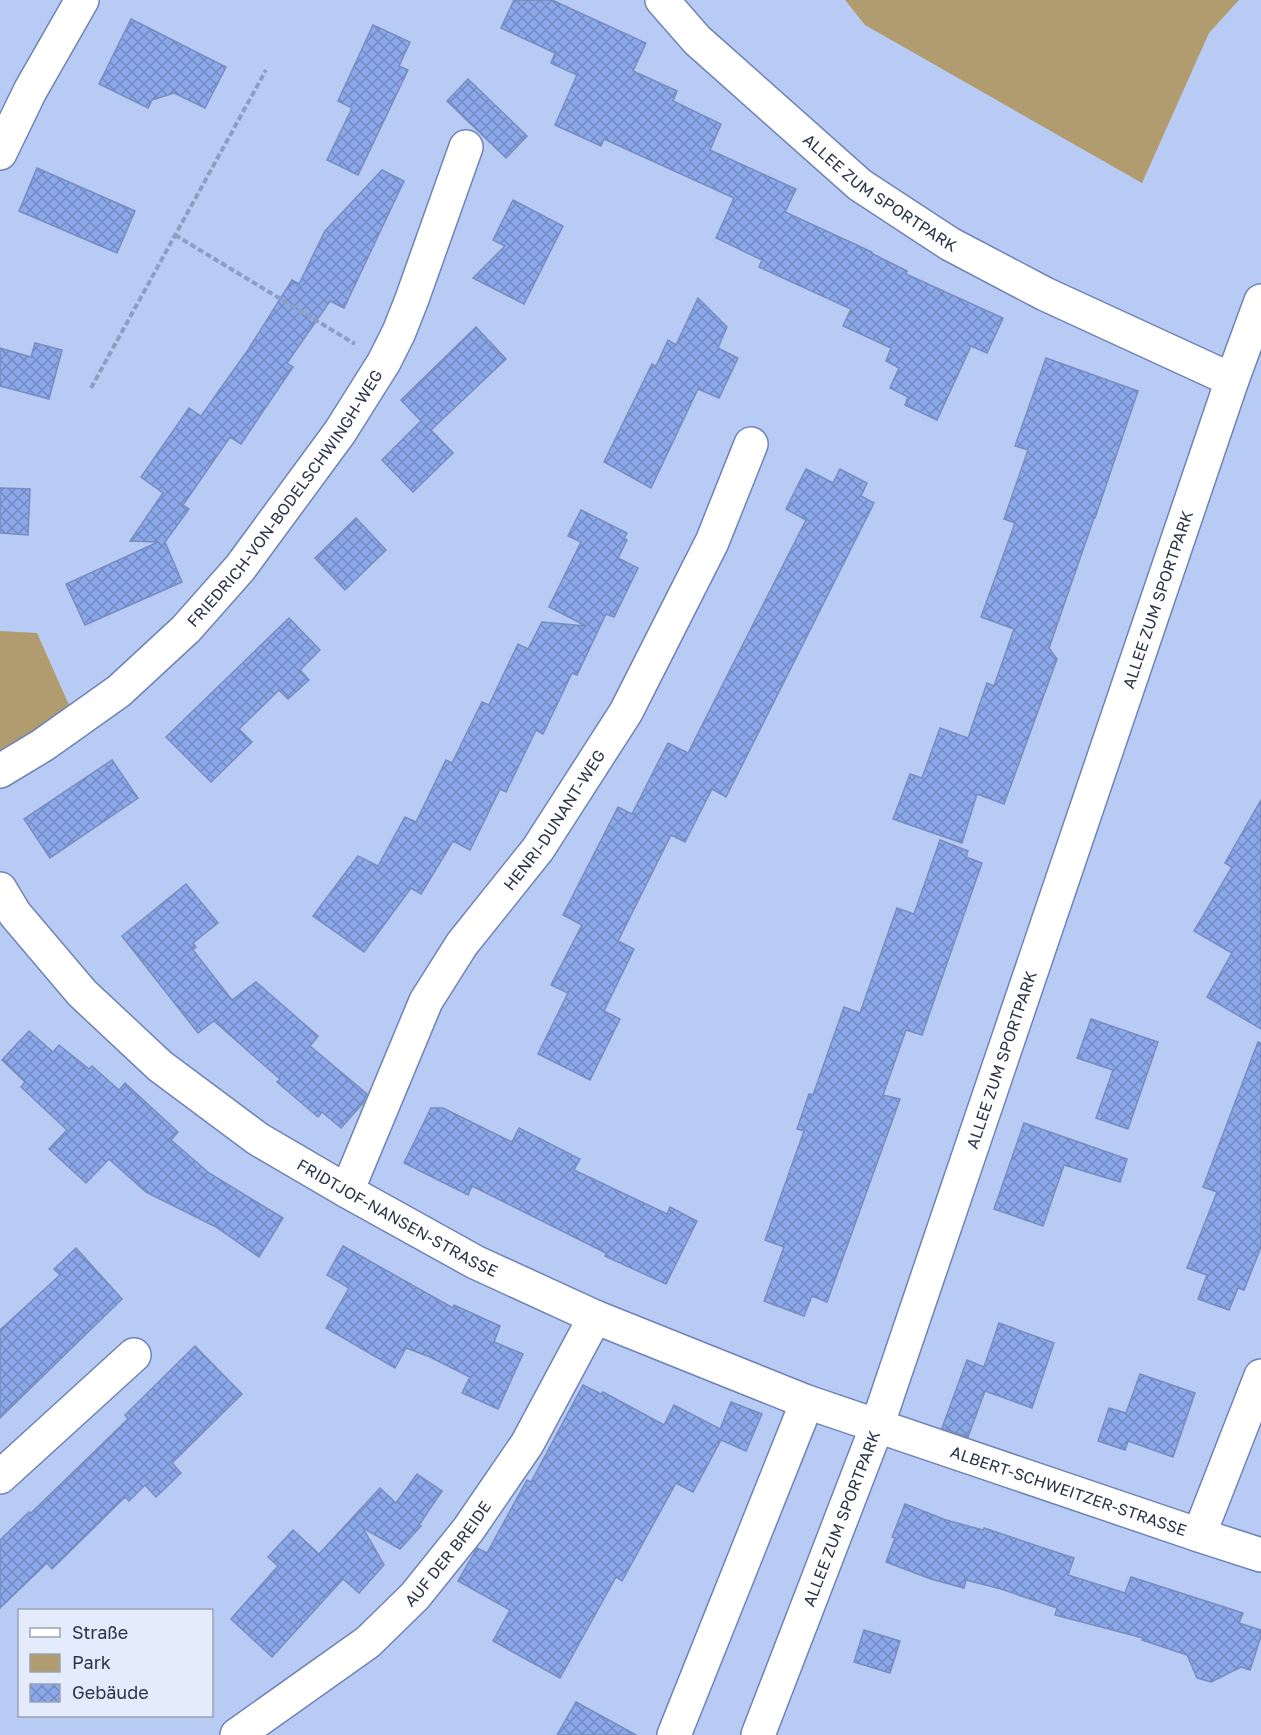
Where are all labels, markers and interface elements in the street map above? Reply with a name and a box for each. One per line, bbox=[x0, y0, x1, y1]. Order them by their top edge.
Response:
street label: ALLEE ZUM SPORTPARK bbox=[799, 129, 960, 256]
street label: FRIEDRICH-VON-BODELSCHWINGH-WEG bbox=[183, 366, 387, 631]
street label: ALLEE ZUM SPORTPARK bbox=[1118, 508, 1197, 691]
street label: HENRI-DUNANT-WEG bbox=[499, 746, 609, 894]
street label: ALLEE ZUM SPORTPARK bbox=[962, 968, 1041, 1151]
street label: FRIDTJOF-NANSEN-STRASSE bbox=[294, 1154, 501, 1281]
street label: ALLEE ZUM SPORTPARK bbox=[798, 1428, 884, 1609]
street label: ALBERT-SCHWEITZER-STRASSE bbox=[948, 1441, 1189, 1540]
street label: AUF DER BREIDE bbox=[400, 1497, 495, 1611]
legend bbox=[18, 1609, 213, 1717]
text: Straße bbox=[72, 1621, 128, 1643]
text: Park bbox=[72, 1651, 111, 1673]
text: Gebäude bbox=[72, 1681, 149, 1703]

